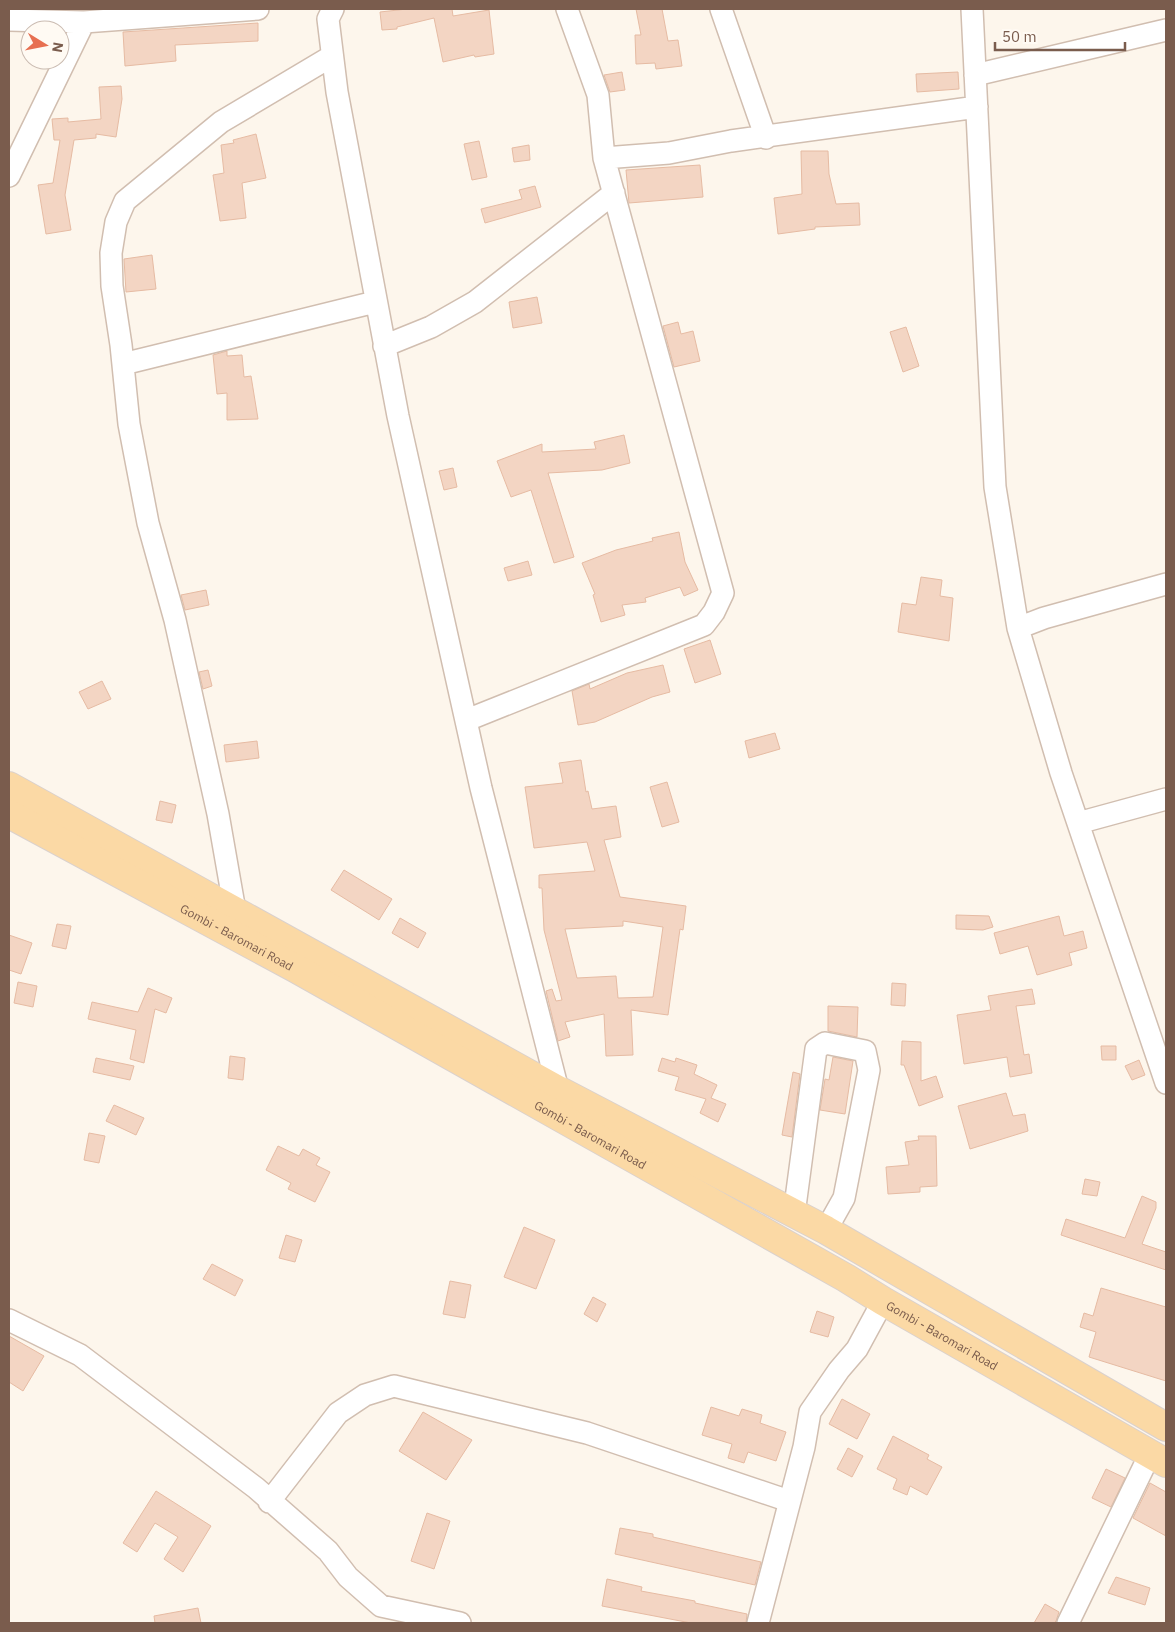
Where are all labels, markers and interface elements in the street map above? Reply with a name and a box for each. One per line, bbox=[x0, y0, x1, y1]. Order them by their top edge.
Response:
north arrow bbox=[20, 20, 70, 70]
scale bar bbox=[995, 20, 1125, 52]
text: 50 m bbox=[1002, 27, 1037, 46]
text: N bbox=[48, 41, 68, 54]
street label: Gombi - Baromari Road bbox=[178, 900, 296, 973]
street label: Gombi - Baromari Road bbox=[532, 1097, 649, 1172]
street label: Gombi - Baromari Road bbox=[884, 1297, 1001, 1373]

